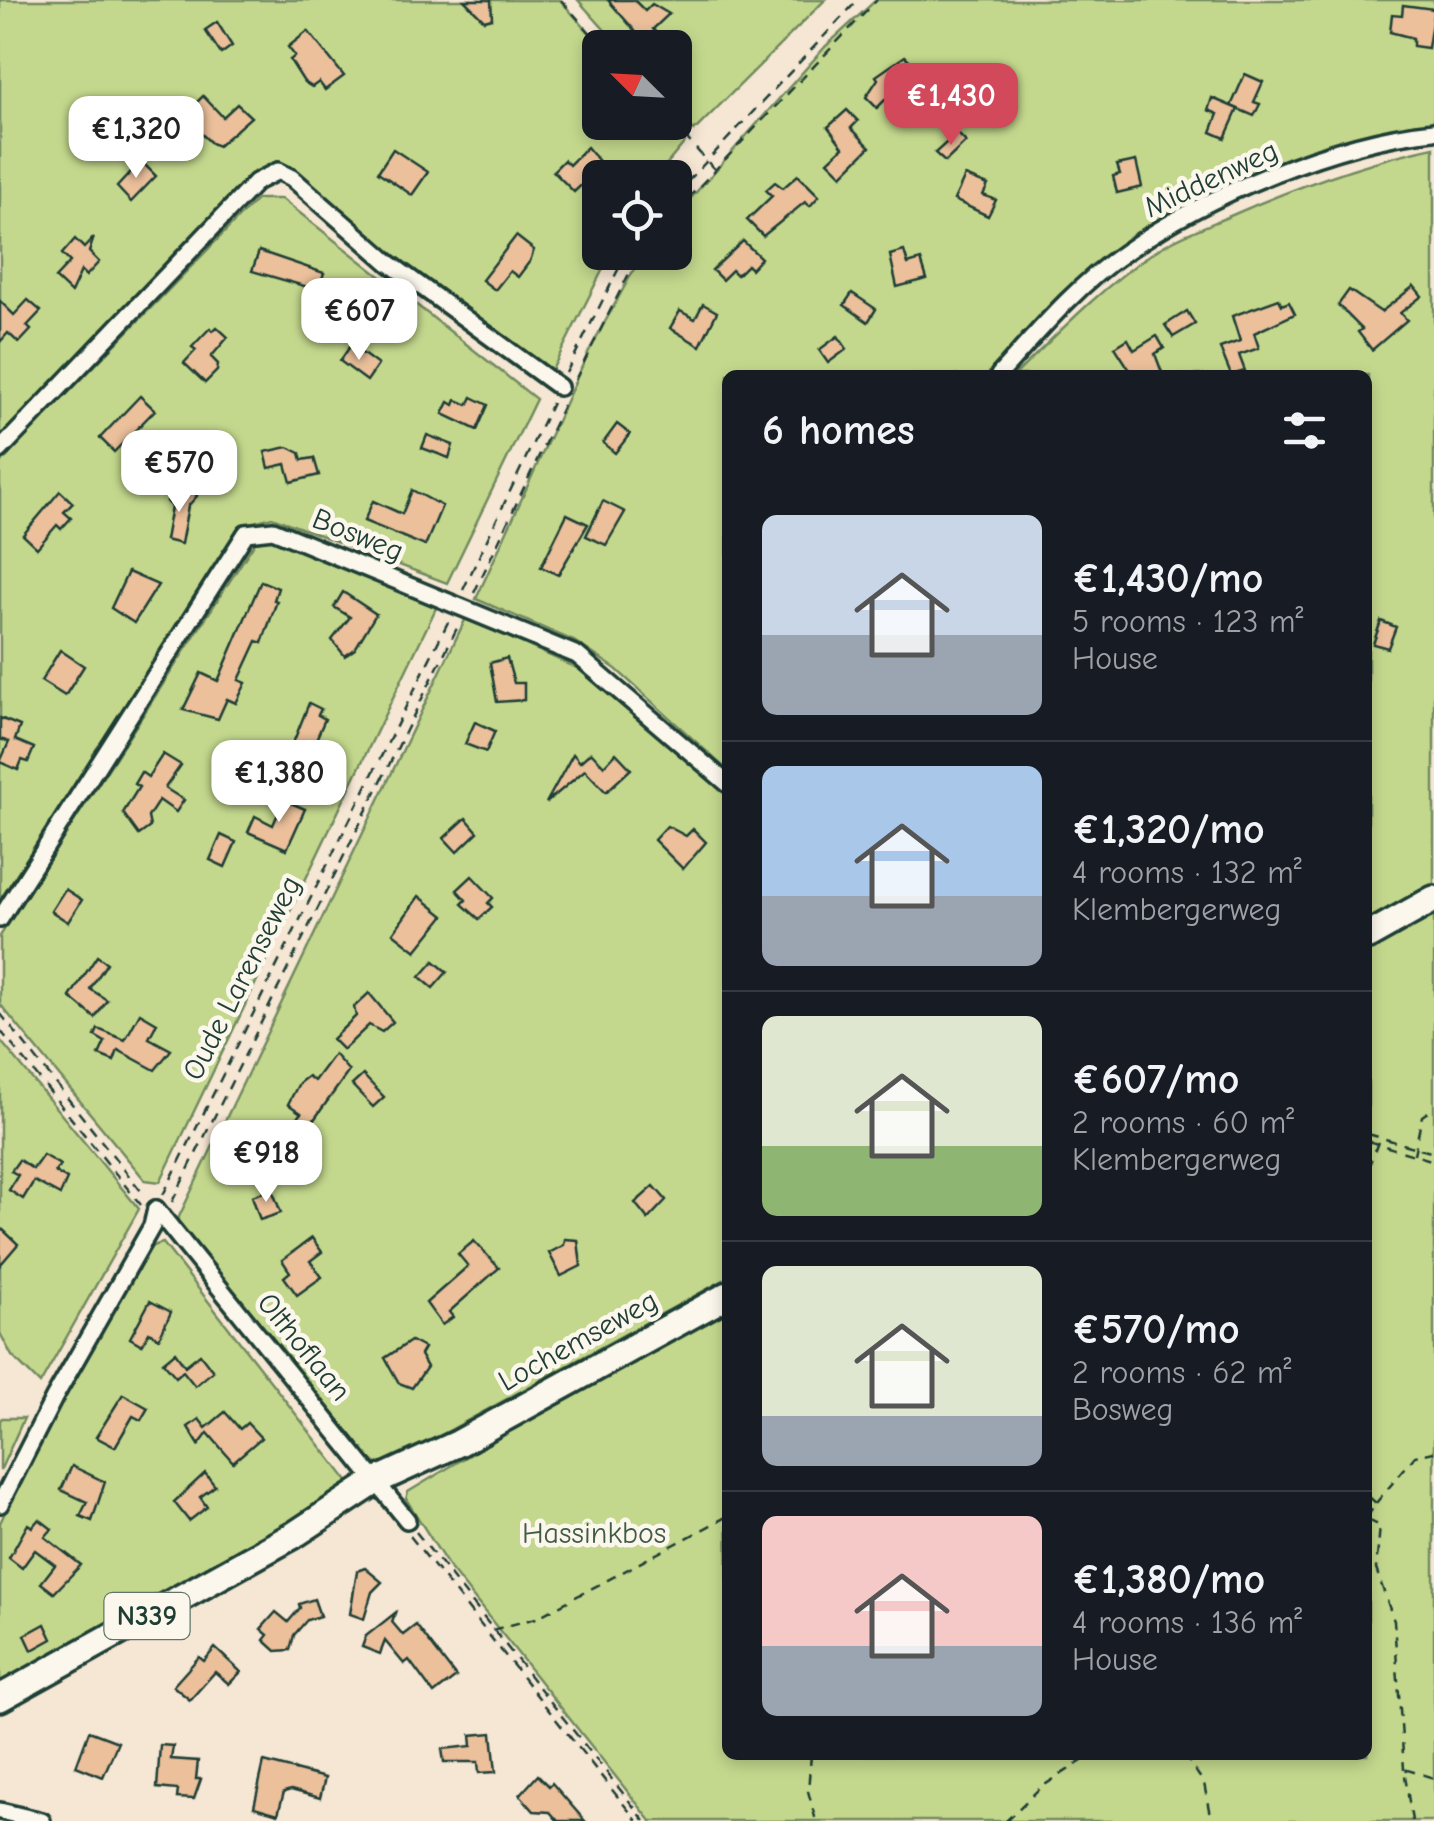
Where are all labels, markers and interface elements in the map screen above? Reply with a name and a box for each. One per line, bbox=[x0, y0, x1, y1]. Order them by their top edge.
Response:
north arrow bbox=[582, 30, 692, 140]
map controls bbox=[582, 30, 692, 270]
pin: €1,430 bbox=[870, 63, 1032, 148]
text: €1,430 bbox=[906, 77, 996, 114]
pin: €1,320 bbox=[55, 96, 217, 181]
text: €1,320 bbox=[91, 110, 181, 147]
street label: Middenweg bbox=[1138, 133, 1284, 225]
button: locate bbox=[582, 160, 692, 270]
pin: €607 bbox=[300, 278, 418, 363]
text: €607 bbox=[323, 292, 395, 329]
icon: filters bbox=[1277, 403, 1332, 458]
text: 6 homes bbox=[762, 406, 915, 455]
pin: €570 bbox=[120, 430, 238, 515]
text: €570 bbox=[143, 444, 215, 481]
street label: Bosweg bbox=[307, 501, 409, 569]
text: €1,430/mo bbox=[1072, 554, 1263, 603]
icon: home bbox=[842, 555, 962, 675]
text: 5 rooms · 123 m² bbox=[1072, 603, 1304, 640]
text: House bbox=[1072, 640, 1158, 677]
pin: €1,380 bbox=[198, 740, 360, 825]
text: €1,380 bbox=[233, 754, 325, 791]
text: €1,320/mo bbox=[1072, 805, 1265, 854]
icon: home bbox=[842, 806, 962, 926]
text: 4 rooms · 132 m² bbox=[1072, 854, 1302, 891]
street label: Oude Larenseweg bbox=[176, 870, 308, 1086]
text: Klembergerweg bbox=[1072, 891, 1282, 928]
text: €607/mo bbox=[1072, 1055, 1239, 1104]
icon: home bbox=[842, 1056, 962, 1176]
text: 2 rooms · 60 m² bbox=[1072, 1104, 1294, 1141]
pin: €918 bbox=[207, 1120, 325, 1205]
text: €918 bbox=[232, 1134, 300, 1171]
text: Klembergerweg bbox=[1072, 1141, 1282, 1178]
street label: Lochemseweg bbox=[492, 1283, 664, 1399]
street label: Olthoflaan bbox=[250, 1286, 358, 1408]
text: €570/mo bbox=[1072, 1305, 1240, 1354]
icon: home bbox=[842, 1306, 962, 1426]
text: 2 rooms · 62 m² bbox=[1072, 1354, 1291, 1391]
text: Bosweg bbox=[1072, 1391, 1173, 1428]
park label: Hassinkbos bbox=[522, 1516, 666, 1551]
text: €1,380/mo bbox=[1072, 1555, 1265, 1604]
icon: home bbox=[842, 1556, 962, 1676]
road number: N339 bbox=[104, 1593, 190, 1639]
text: 4 rooms · 136 m² bbox=[1072, 1604, 1302, 1641]
text: House bbox=[1072, 1641, 1158, 1678]

